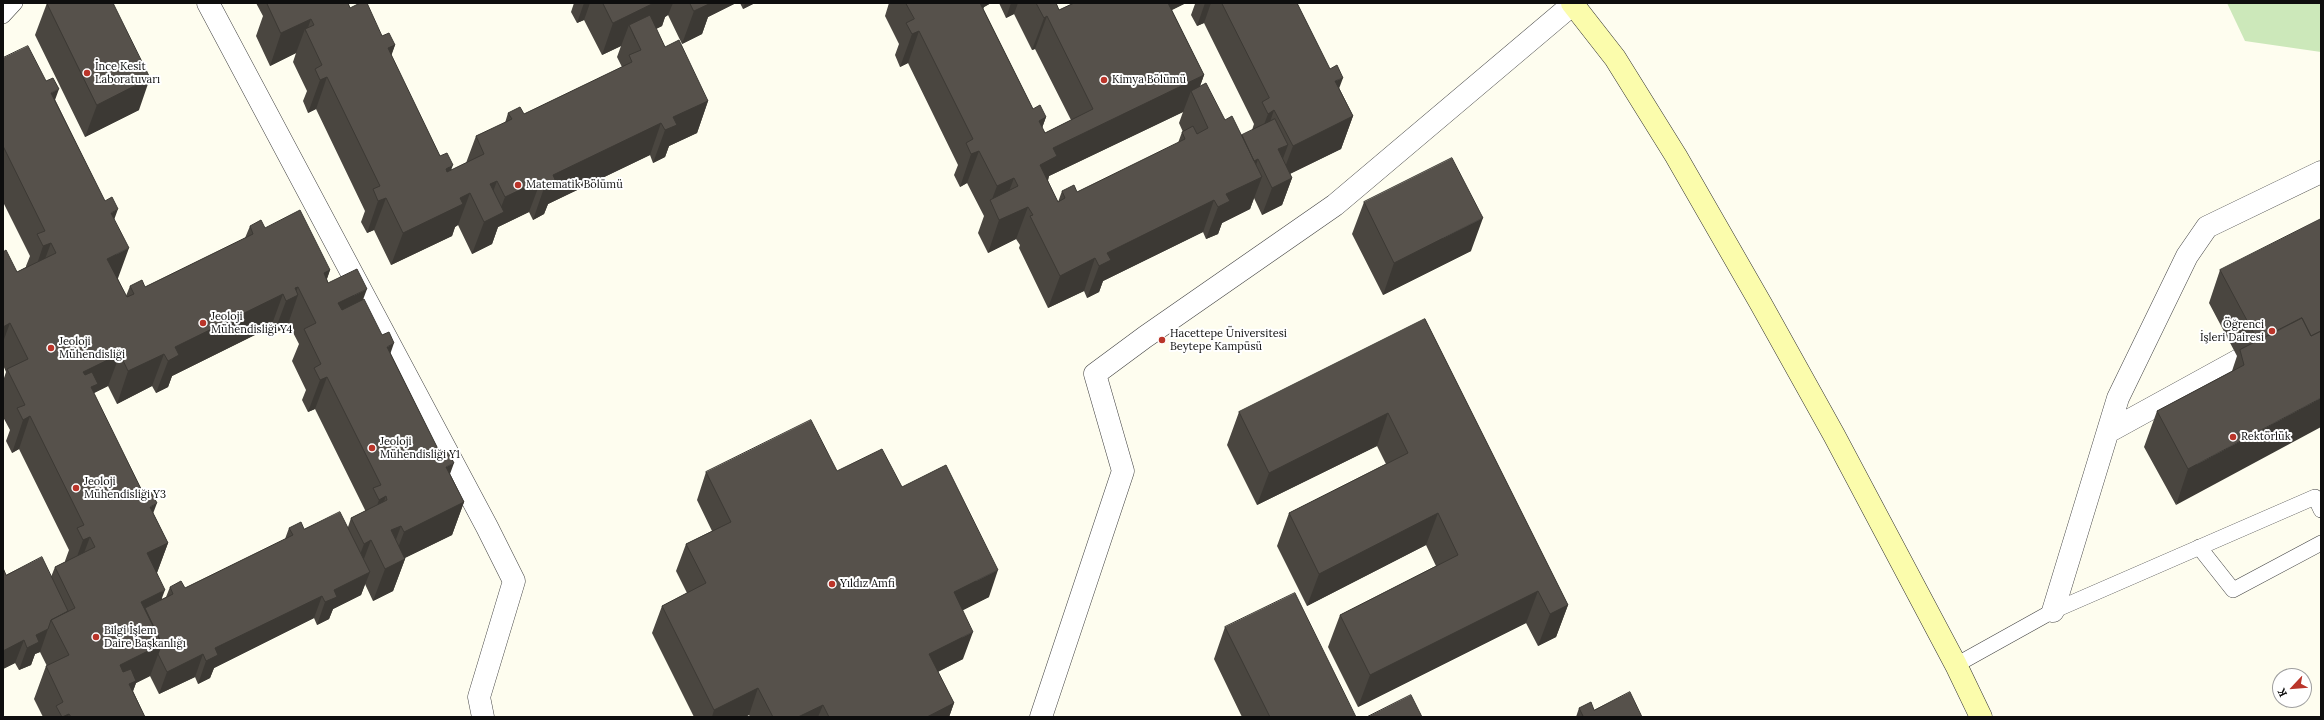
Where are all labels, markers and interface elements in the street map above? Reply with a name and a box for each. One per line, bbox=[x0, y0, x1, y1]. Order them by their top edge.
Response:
place label: İnce Kesit Laboratuvarı bbox=[95, 60, 160, 86]
marker: İnce Kesit Laboratuvarı bbox=[82, 68, 92, 78]
place label: Kimya Bölümü bbox=[1112, 73, 1186, 87]
marker: Kimya Bölümü bbox=[1099, 75, 1109, 85]
place label: Matematik Bölümü bbox=[526, 178, 623, 192]
marker: Matematik Bölümü bbox=[513, 180, 523, 190]
place label: Jeoloji Mühendisliği Y4 bbox=[211, 310, 293, 336]
marker: Jeoloji Mühendisliği Y4 bbox=[198, 318, 208, 328]
place label: Öğrenci İşleri Dairesi bbox=[2200, 318, 2264, 344]
marker: Öğrenci İşleri Dairesi bbox=[2267, 326, 2277, 336]
place label: Hacettepe Üniversitesi Beytepe Kampüsü bbox=[1170, 327, 1287, 353]
place label: Jeoloji Mühendisliği bbox=[59, 335, 125, 361]
marker: Hacettepe Üniversitesi Beytepe Kampüsü bbox=[1157, 335, 1167, 345]
marker: Jeoloji Mühendisliği bbox=[46, 343, 56, 353]
place label: Rektörlük bbox=[2241, 430, 2291, 444]
marker: Rektörlük bbox=[2228, 432, 2238, 442]
place label: Jeoloji Mühendisliği Y1 bbox=[380, 435, 460, 461]
marker: Jeoloji Mühendisliği Y1 bbox=[367, 443, 377, 453]
place label: Jeoloji Mühendisliği Y3 bbox=[84, 475, 166, 501]
marker: Jeoloji Mühendisliği Y3 bbox=[71, 483, 81, 493]
place label: Yıldız Amfi bbox=[840, 577, 895, 591]
marker: Yıldız Amfi bbox=[827, 579, 837, 589]
place label: Bilgi İşlem Daire Başkanlığı bbox=[104, 624, 186, 650]
marker: Bilgi İşlem Daire Başkanlığı bbox=[91, 632, 101, 642]
north arrow bbox=[2272, 668, 2312, 708]
text: K bbox=[2274, 686, 2290, 699]

